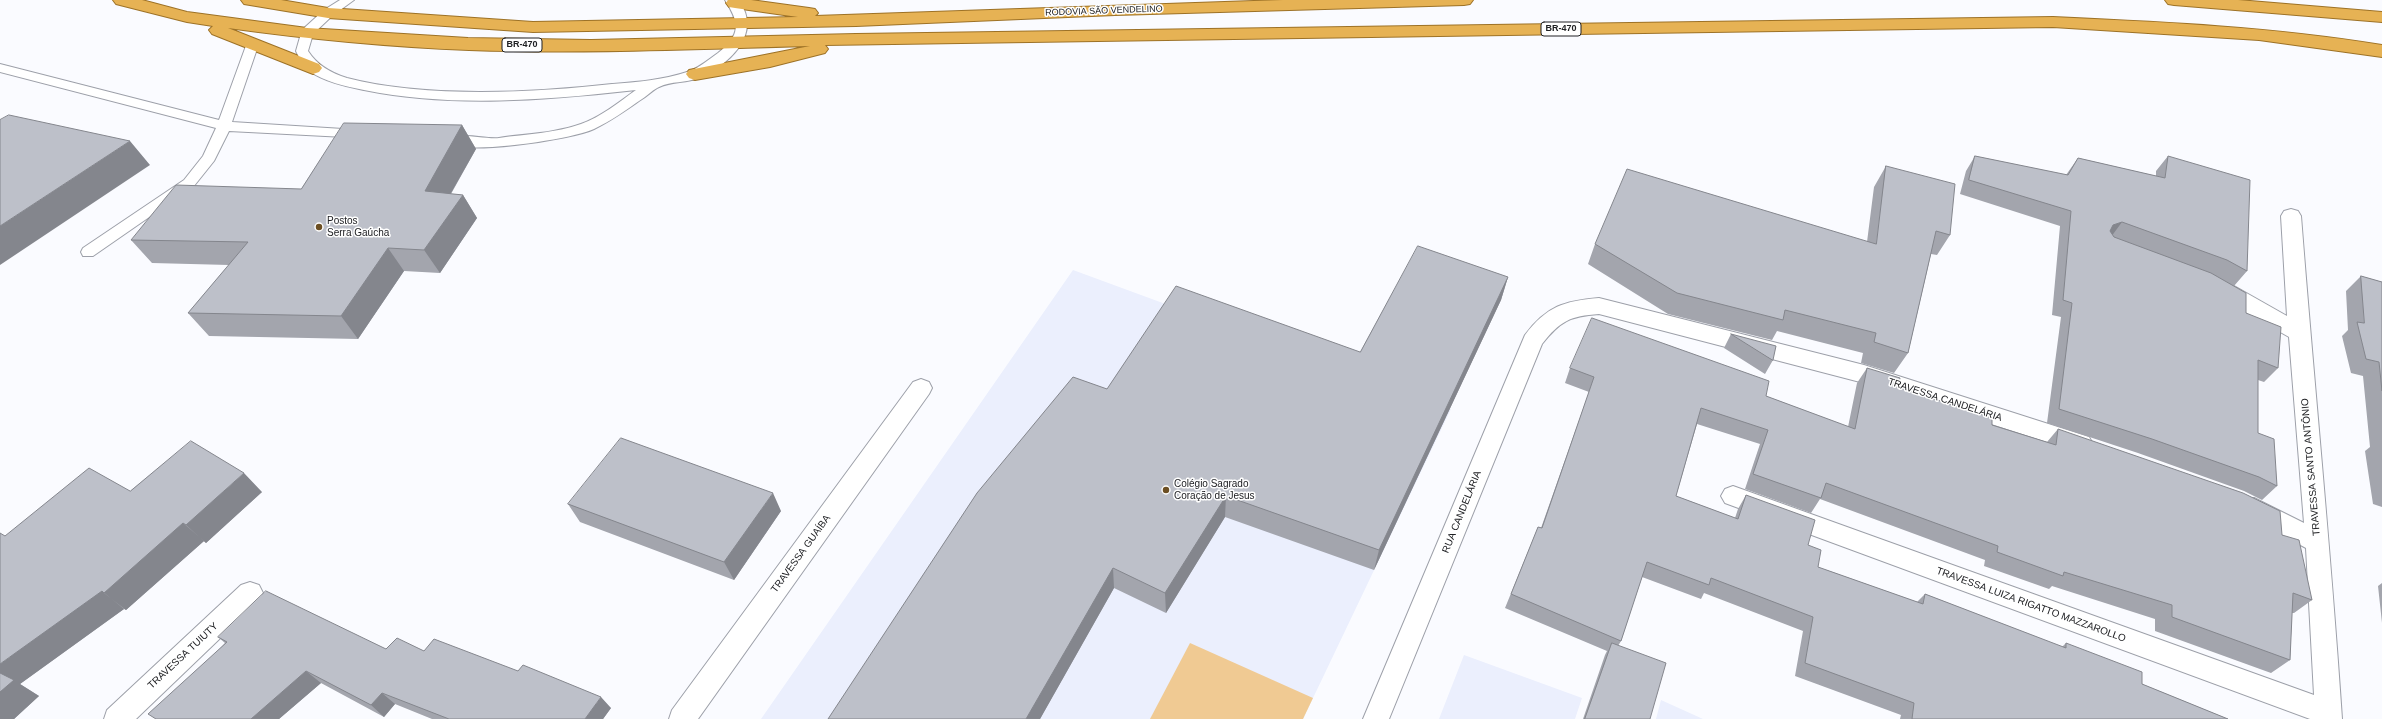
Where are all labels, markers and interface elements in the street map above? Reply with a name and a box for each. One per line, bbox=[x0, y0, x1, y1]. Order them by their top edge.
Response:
street label: RODOVIA SÃO VENDELINO bbox=[1045, 4, 1163, 18]
road number: BR-470 bbox=[1541, 22, 1581, 36]
road number: BR-470 bbox=[502, 38, 542, 52]
place label: Postos Serra Gaúcha bbox=[327, 215, 389, 238]
marker: Postos Serra Gaúcha bbox=[314, 222, 324, 232]
street label: TRAVESSA CANDELÁRIA bbox=[1886, 376, 2004, 424]
street label: TRAVESSA SANTO ANTÔNIO bbox=[2299, 398, 2323, 536]
street label: RUA CANDELÁRIA bbox=[1440, 469, 1484, 555]
place label: Colégio Sagrado Coração de Jesus bbox=[1174, 478, 1255, 502]
marker: Colégio Sagrado Coração de Jesus bbox=[1161, 485, 1171, 495]
street label: TRAVESSA GUAÍBA bbox=[769, 513, 833, 595]
street label: TRAVESSA LUIZA RIGATTO MAZZAROLLO bbox=[1935, 565, 2127, 645]
street label: TRAVESSA TUIUTY bbox=[145, 620, 221, 692]

